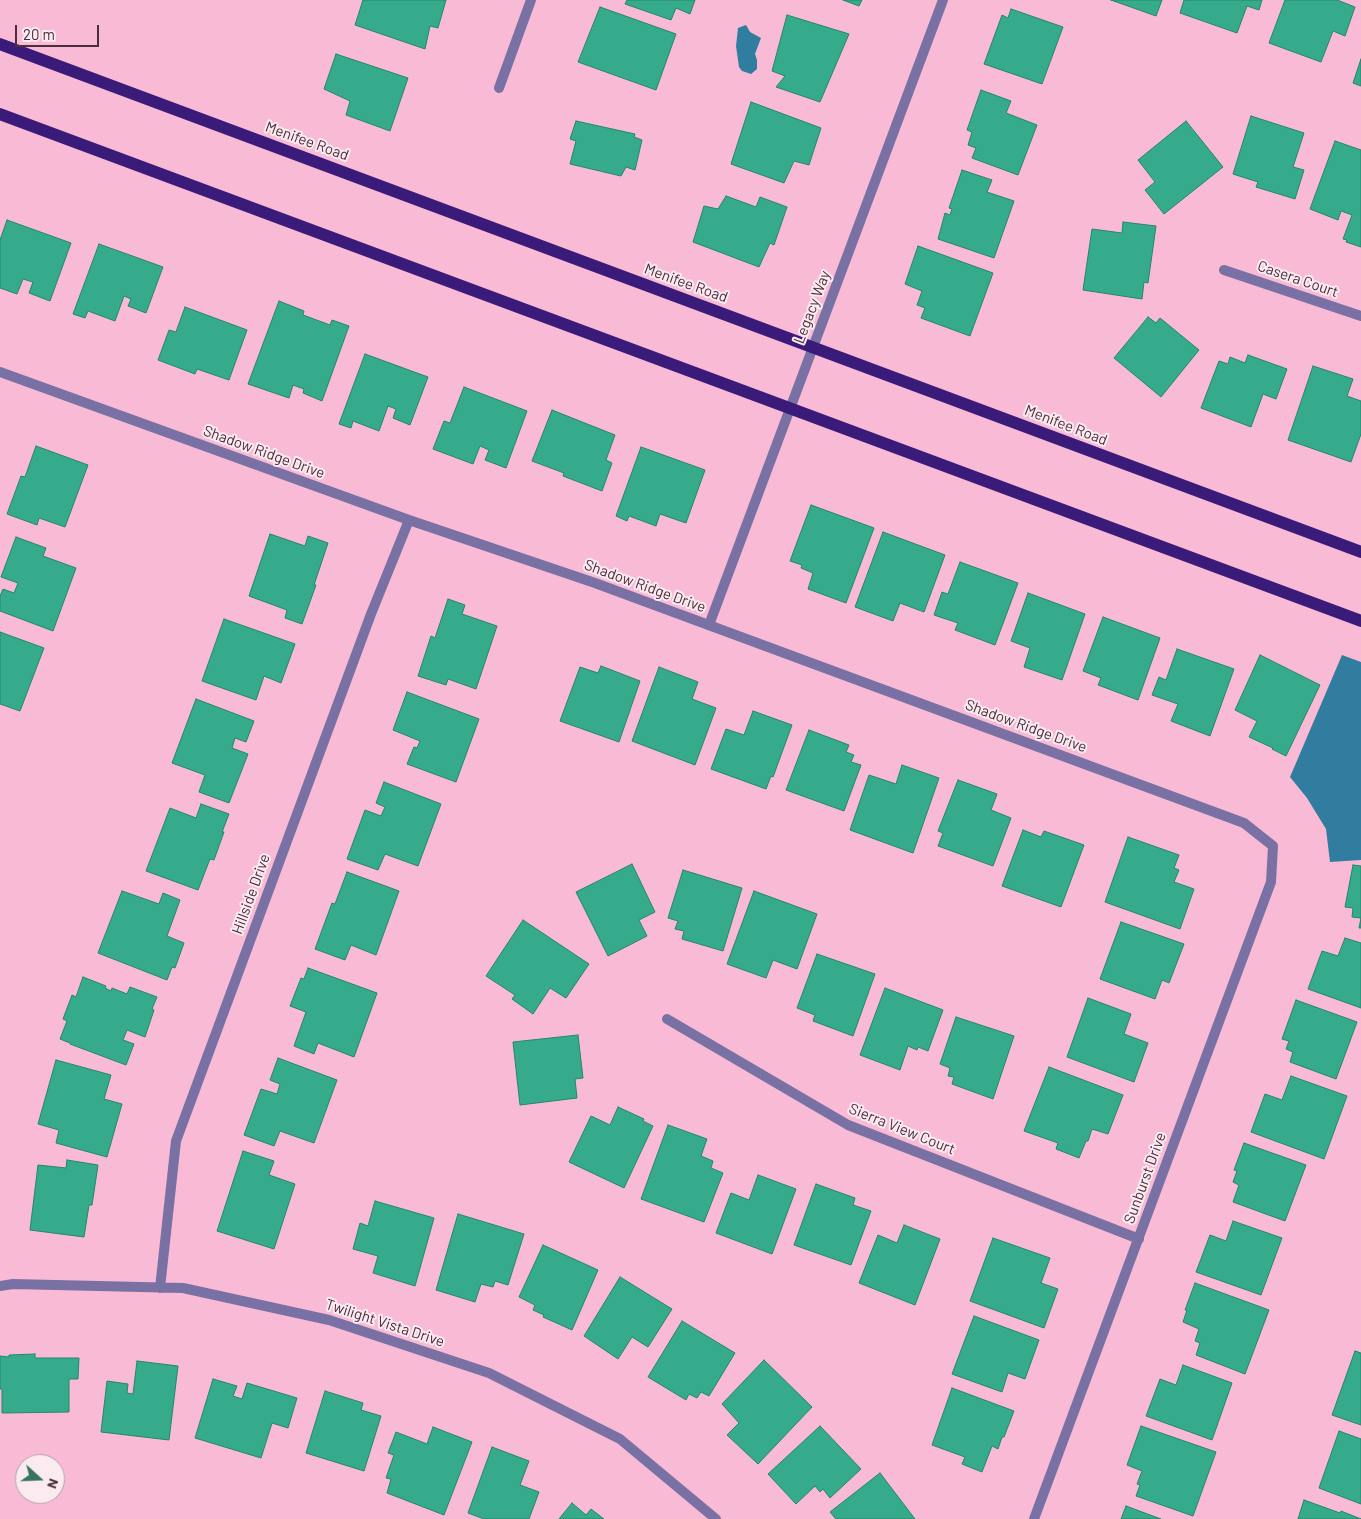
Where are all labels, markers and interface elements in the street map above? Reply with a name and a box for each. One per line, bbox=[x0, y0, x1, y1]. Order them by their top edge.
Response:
scale bar bbox=[18, 15, 101, 47]
text: 20 m bbox=[23, 25, 55, 43]
street label: Menifee Road bbox=[263, 118, 351, 164]
street label: Casera Court bbox=[1255, 257, 1341, 301]
street label: Menifee Road bbox=[642, 260, 730, 306]
street label: Legacy Way bbox=[790, 268, 834, 346]
street label: Menifee Road bbox=[1022, 401, 1110, 449]
street label: Shadow Ridge Drive bbox=[201, 422, 327, 482]
street label: Shadow Ridge Drive bbox=[582, 556, 708, 616]
street label: Shadow Ridge Drive bbox=[963, 696, 1089, 756]
street label: Hillside Drive bbox=[228, 851, 274, 937]
street label: Sierra View Court bbox=[846, 1100, 958, 1158]
street label: Sunburst Drive bbox=[1120, 1130, 1170, 1226]
street label: Twilight Vista Drive bbox=[323, 1295, 447, 1351]
north arrow bbox=[15, 1454, 65, 1504]
text: N bbox=[44, 1477, 63, 1491]

